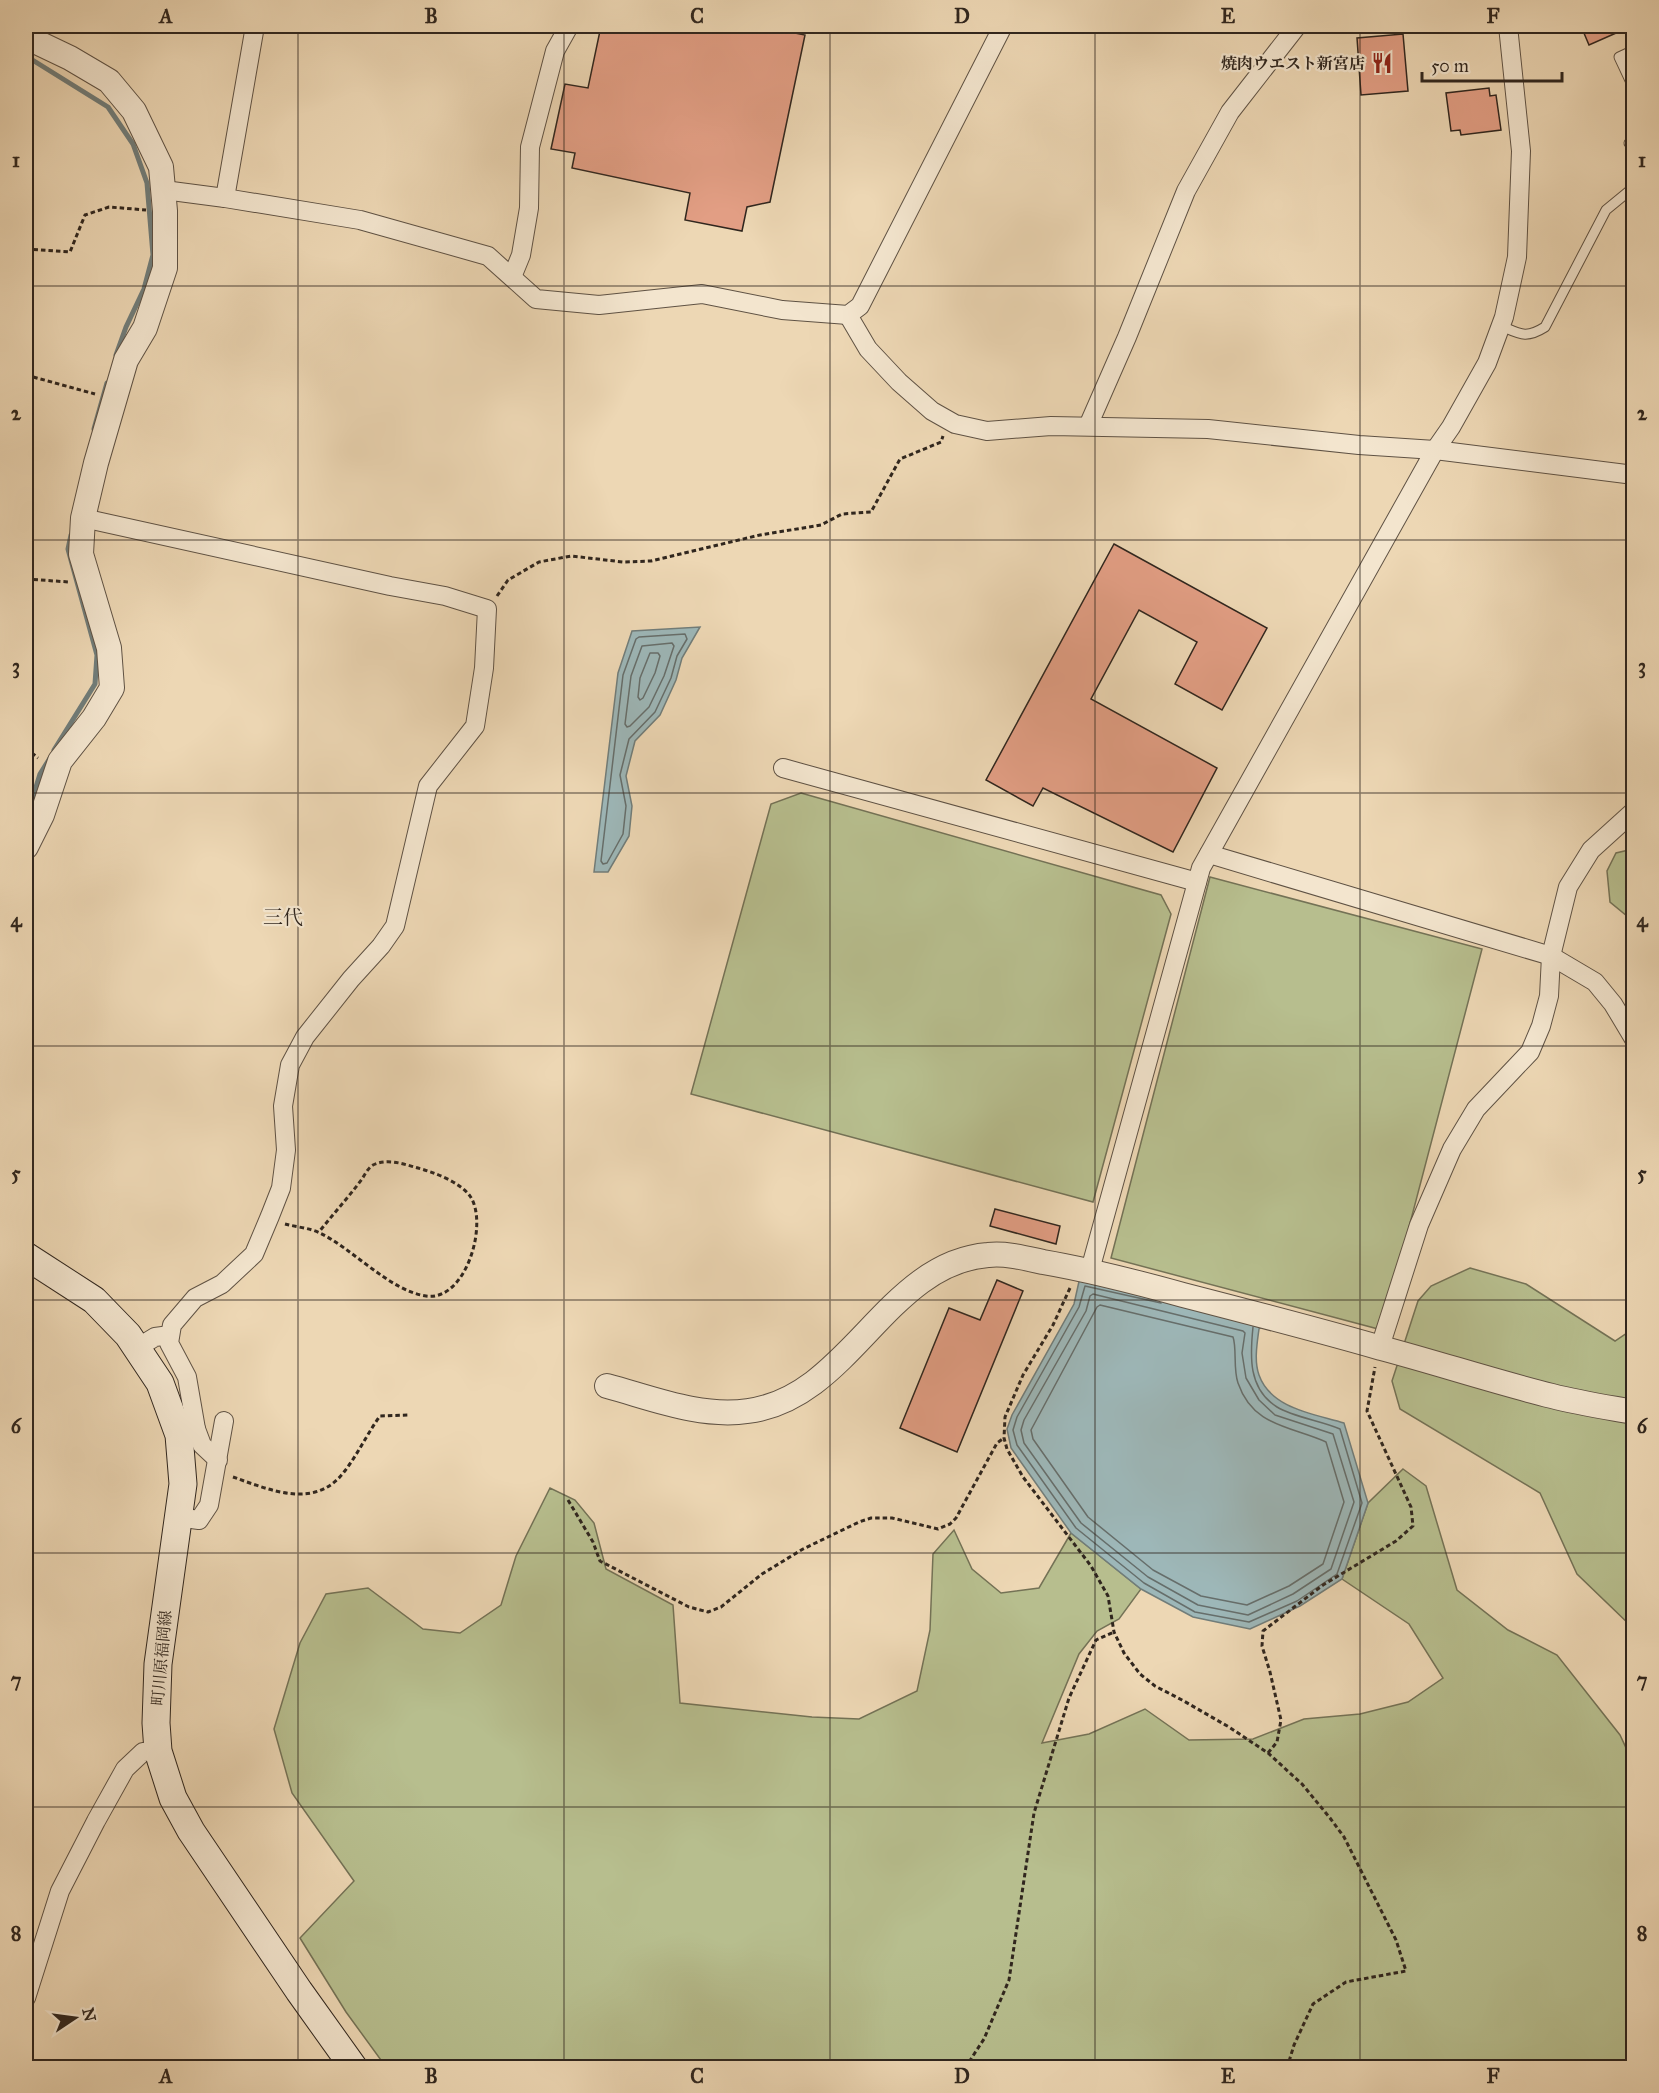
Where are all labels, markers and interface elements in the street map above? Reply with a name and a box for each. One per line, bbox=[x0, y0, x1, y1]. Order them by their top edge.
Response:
text: A bbox=[157, 4, 173, 28]
text: B bbox=[424, 4, 438, 28]
text: C bbox=[690, 4, 704, 28]
text: D bbox=[954, 4, 970, 28]
text: E bbox=[1221, 4, 1236, 28]
text: F bbox=[1486, 4, 1500, 28]
scale bar bbox=[1422, 45, 1562, 83]
restaurant icon: 焼肉ウエスト新宮店 bbox=[1370, 51, 1394, 75]
place label: 焼肉ウエスト新宮店 bbox=[1221, 54, 1365, 73]
text: 50 m bbox=[1431, 55, 1469, 77]
text: 1 bbox=[12, 148, 20, 172]
text: 1 bbox=[1638, 148, 1646, 172]
text: 2 bbox=[11, 401, 22, 425]
text: 2 bbox=[1637, 401, 1648, 425]
text: 3 bbox=[12, 654, 20, 679]
text: 3 bbox=[1638, 654, 1646, 679]
district label: 三代 bbox=[263, 905, 303, 929]
text: 4 bbox=[10, 908, 22, 933]
text: 4 bbox=[1636, 908, 1648, 933]
text: 5 bbox=[11, 1161, 21, 1185]
text: 5 bbox=[1637, 1161, 1647, 1185]
text: 6 bbox=[11, 1414, 23, 1438]
text: 6 bbox=[1637, 1414, 1649, 1438]
street label: 町川原福岡線 bbox=[148, 1609, 175, 1707]
text: 7 bbox=[11, 1668, 22, 1692]
text: 7 bbox=[1637, 1668, 1648, 1692]
text: 8 bbox=[11, 1921, 21, 1945]
text: 8 bbox=[1637, 1921, 1647, 1945]
north arrow bbox=[45, 1988, 105, 2048]
text: N bbox=[78, 2006, 100, 2024]
text: A bbox=[157, 2064, 173, 2088]
text: B bbox=[424, 2064, 438, 2088]
text: C bbox=[690, 2064, 704, 2088]
text: D bbox=[954, 2064, 970, 2088]
text: E bbox=[1221, 2064, 1236, 2088]
text: F bbox=[1486, 2064, 1500, 2088]

